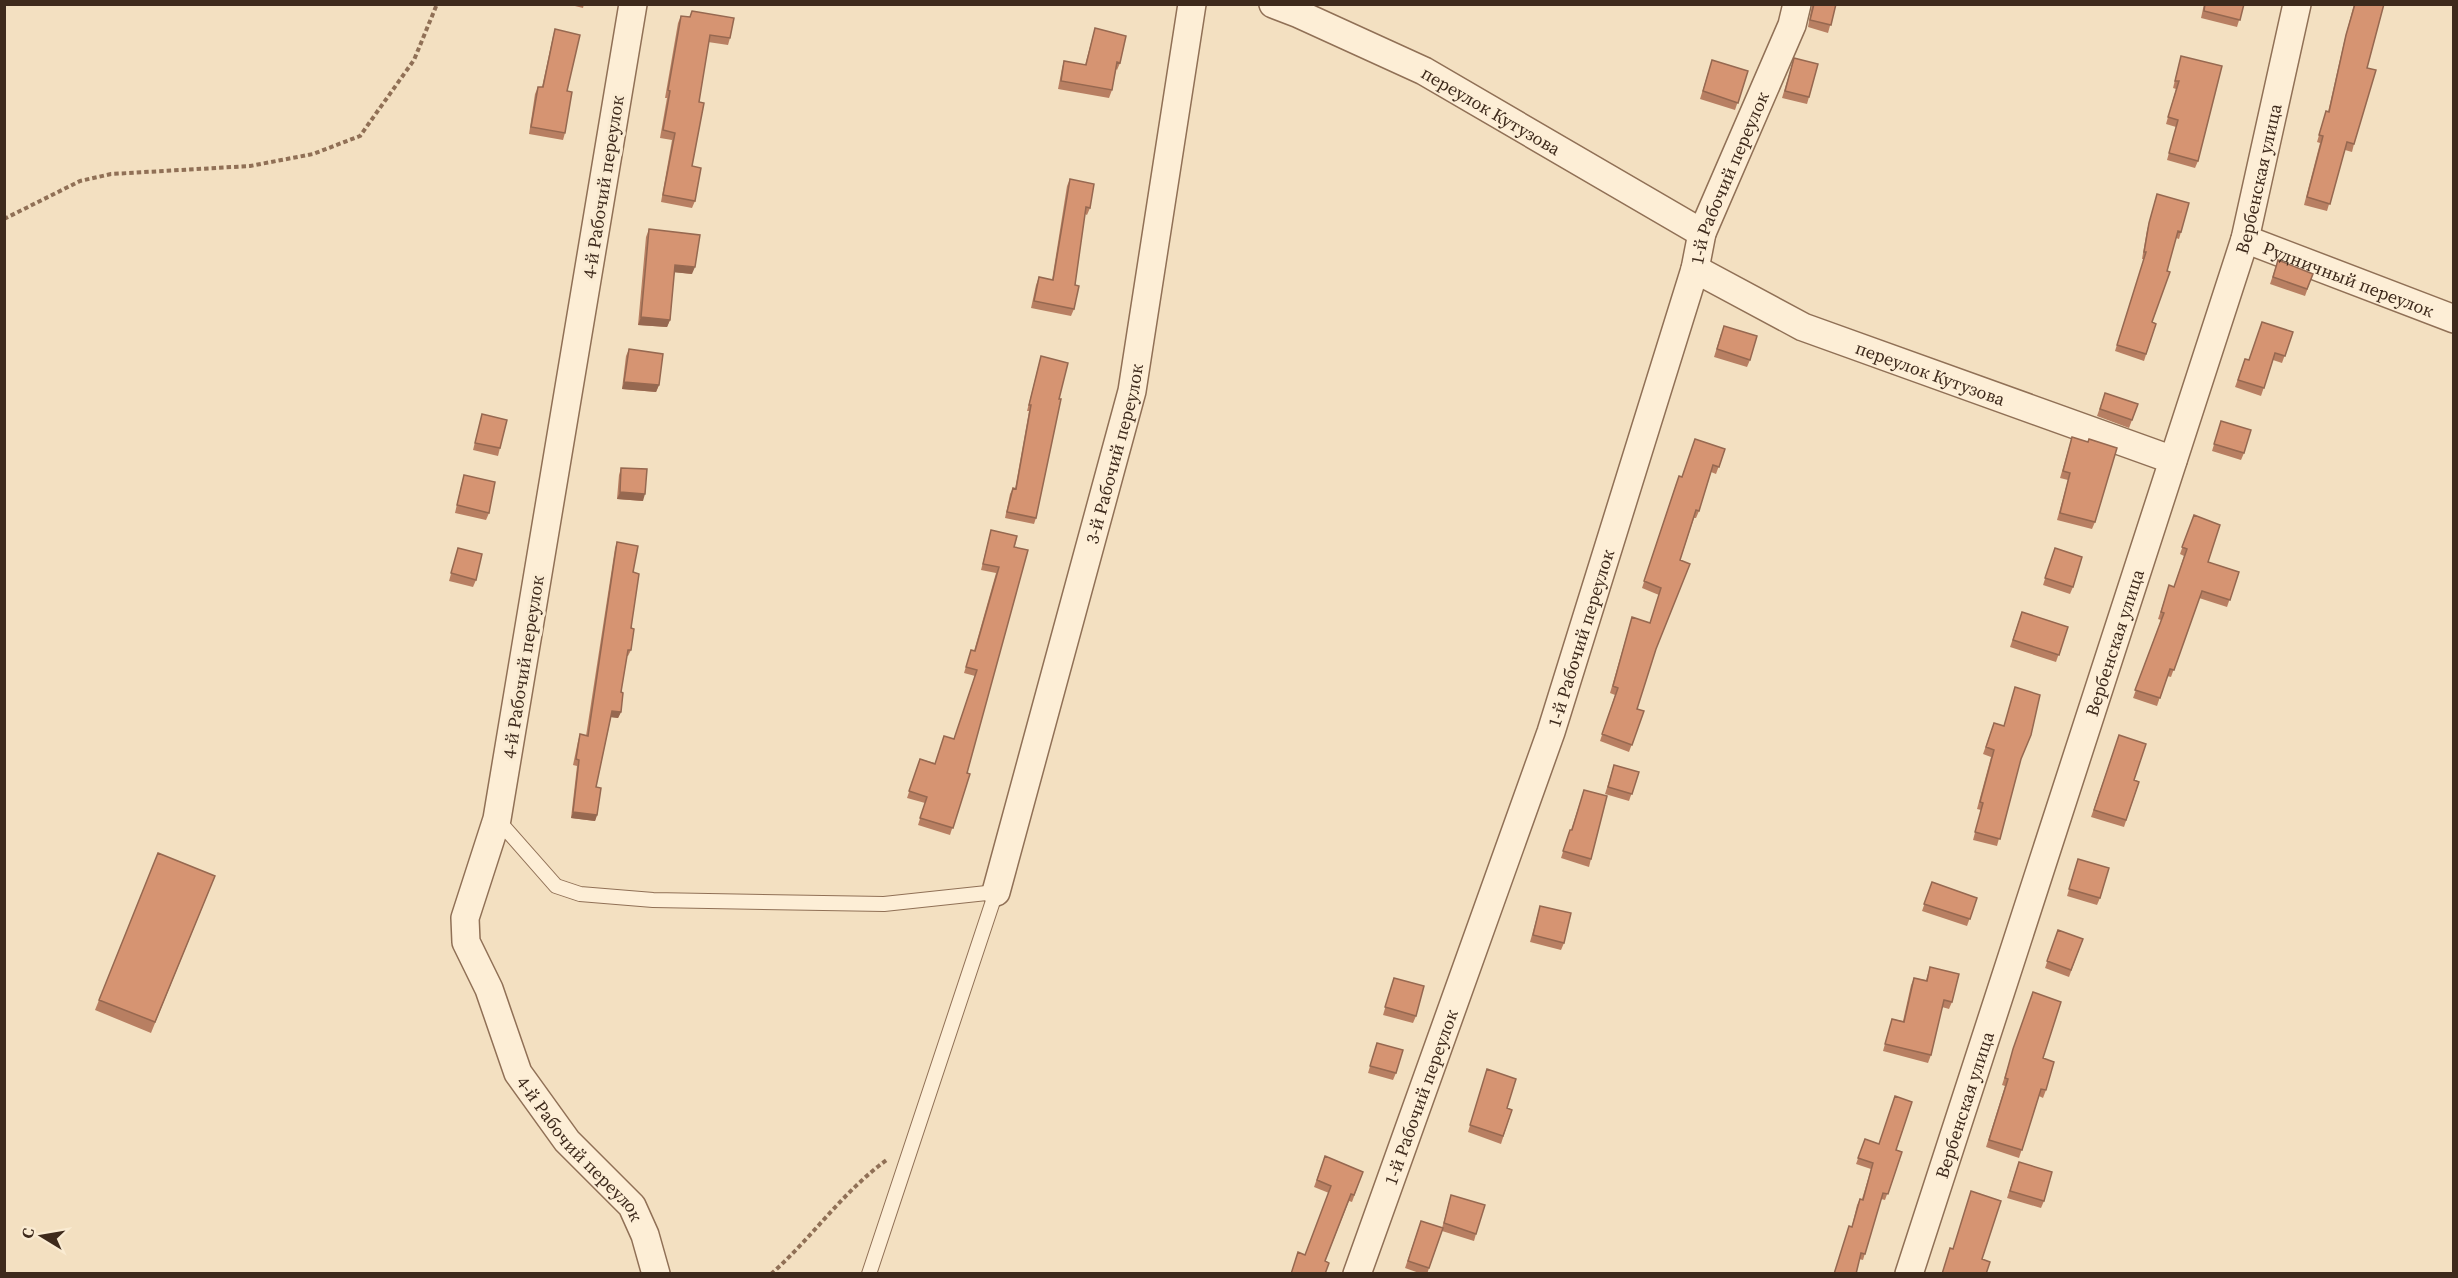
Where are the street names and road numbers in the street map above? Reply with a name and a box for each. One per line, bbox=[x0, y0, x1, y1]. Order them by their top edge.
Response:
street label: переулок Кутузова bbox=[1417, 60, 1566, 161]
street label: 1-й Рабочий переулок bbox=[1684, 87, 1774, 267]
street label: 4-й Рабочий переулок bbox=[576, 94, 630, 280]
street label: Вербенская улица bbox=[2229, 100, 2287, 257]
street label: Рудничный переулок bbox=[2260, 235, 2438, 323]
street label: переулок Кутузова bbox=[1852, 334, 2009, 411]
street label: 3-й Рабочий переулок bbox=[1079, 362, 1149, 546]
street label: 1-й Рабочий переулок bbox=[1541, 546, 1620, 730]
street label: Вербенская улица bbox=[2078, 565, 2150, 719]
street label: 4-й Рабочий переулок bbox=[496, 574, 550, 760]
street label: 1-й Рабочий переулок bbox=[1377, 1006, 1463, 1188]
street label: Вербенская улица bbox=[1928, 1027, 2000, 1181]
street label: 4-й Рабочий переулок bbox=[511, 1070, 650, 1225]

